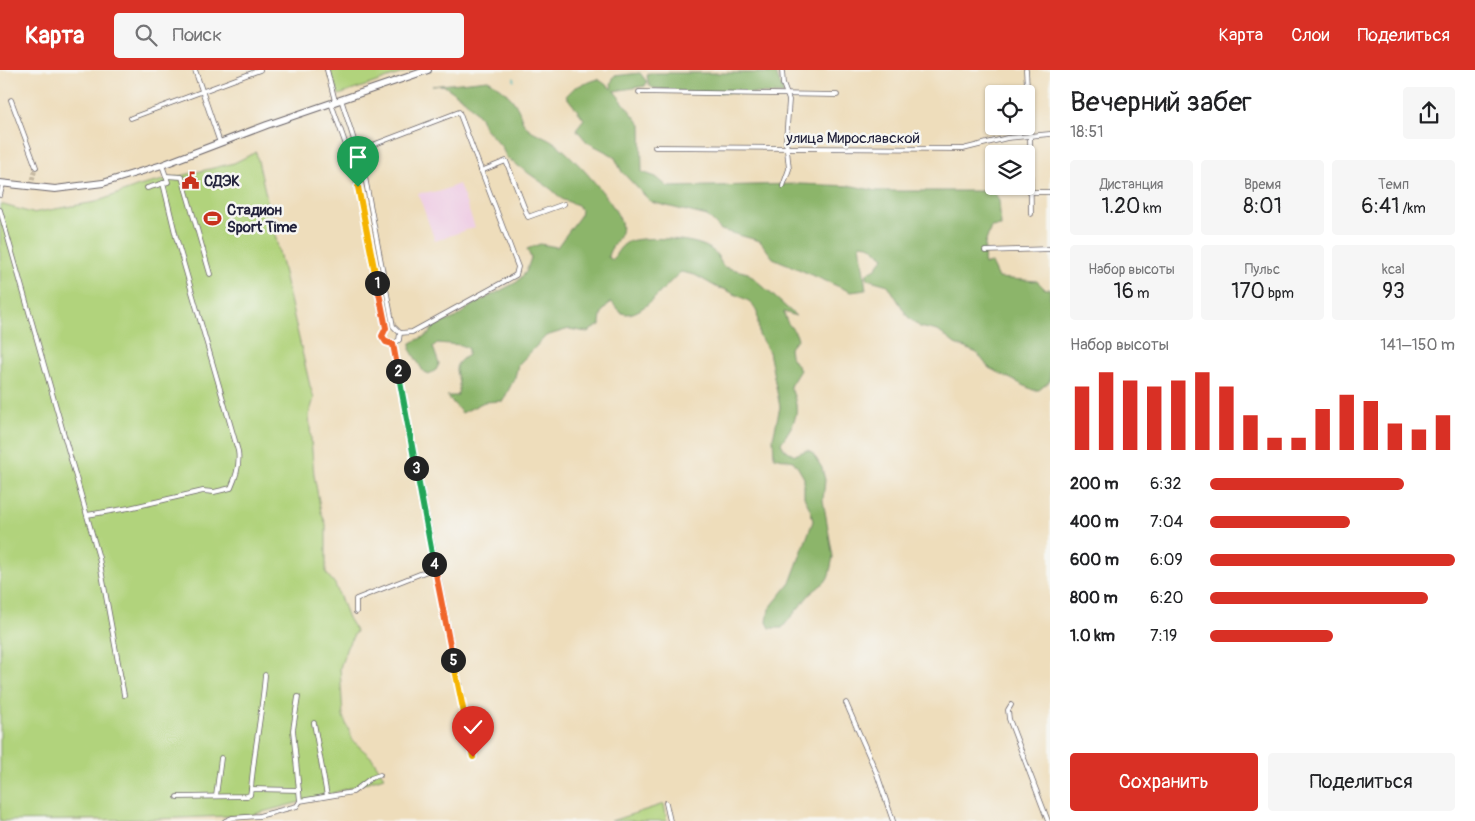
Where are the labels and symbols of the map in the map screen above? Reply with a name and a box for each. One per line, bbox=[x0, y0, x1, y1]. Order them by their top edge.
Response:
street label: улица Мирославской bbox=[785, 129, 920, 148]
pin bbox=[337, 136, 379, 187]
public building icon: СДЭК bbox=[180, 171, 200, 191]
place label: СДЭК bbox=[204, 172, 240, 191]
place label: Стадион Sport Time bbox=[227, 201, 297, 237]
sports icon: Стадион Sport Time bbox=[203, 209, 223, 229]
pin: 1 bbox=[364, 270, 390, 296]
pin: 2 bbox=[386, 358, 410, 384]
pin: 3 bbox=[404, 456, 428, 480]
pin: 4 bbox=[422, 552, 446, 576]
pin: 5 bbox=[440, 648, 466, 672]
pin bbox=[452, 706, 494, 757]

